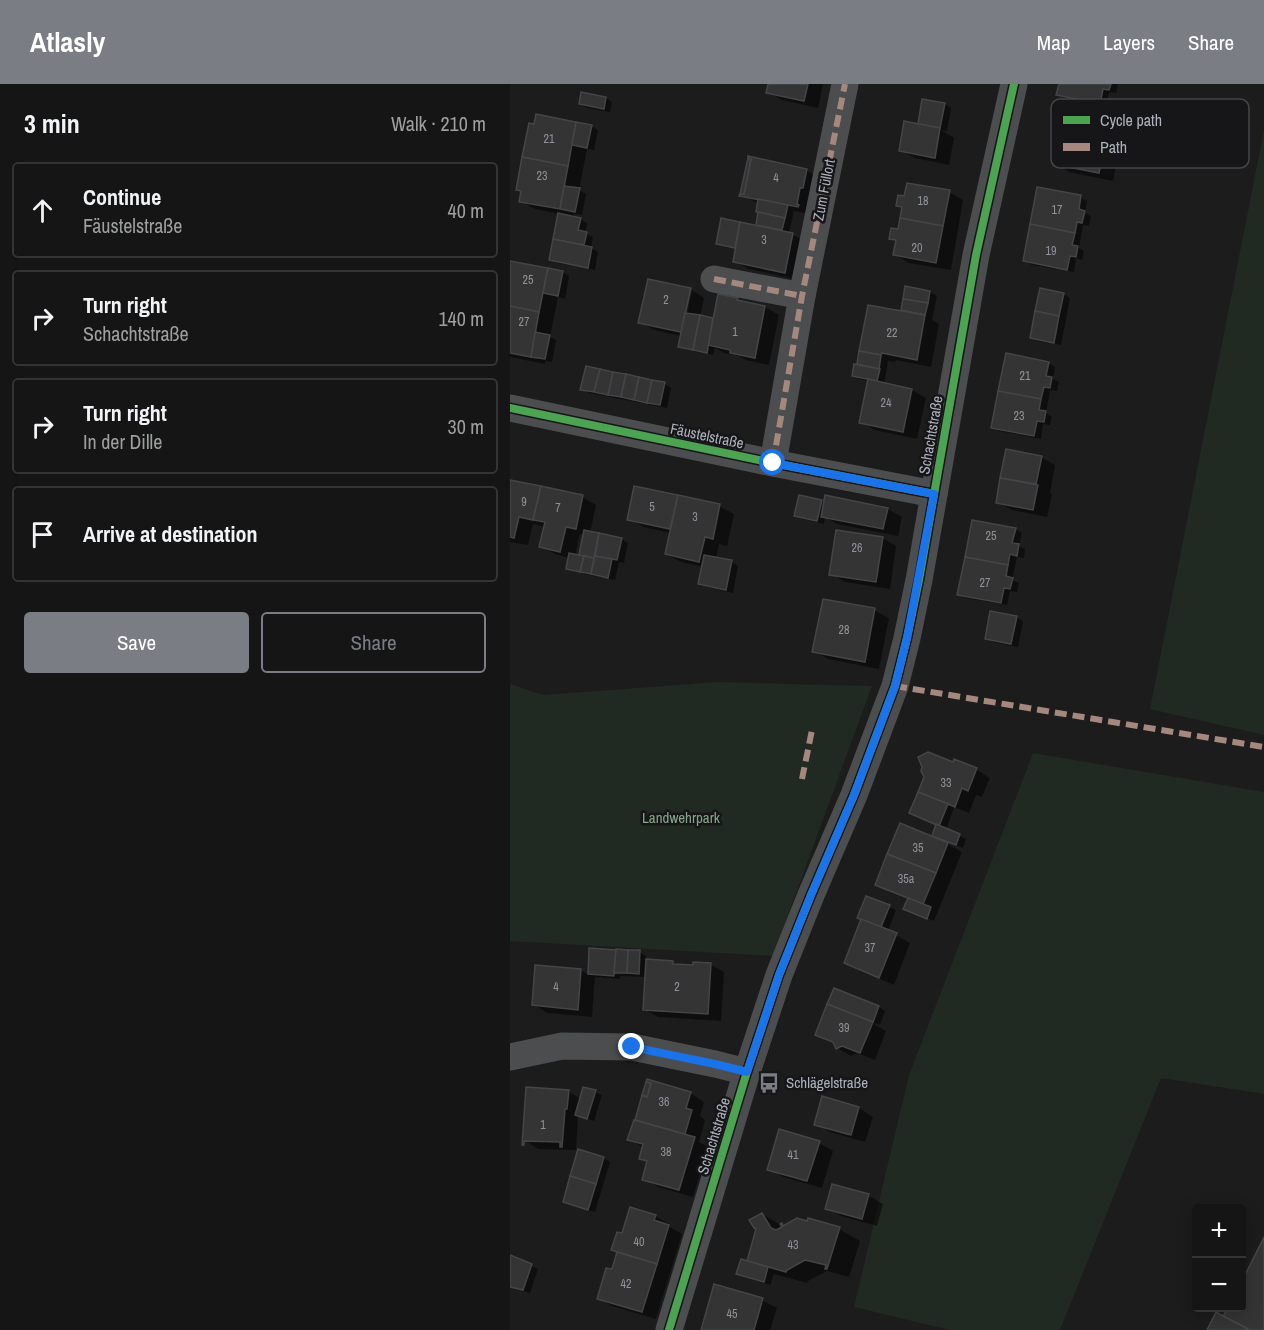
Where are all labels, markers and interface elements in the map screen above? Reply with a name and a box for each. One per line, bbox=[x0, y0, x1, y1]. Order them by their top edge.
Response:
text: Atlasly bbox=[30, 23, 105, 61]
text: Map bbox=[1037, 28, 1070, 57]
text: Layers bbox=[1103, 28, 1155, 57]
text: Share bbox=[1188, 28, 1234, 57]
legend bbox=[1051, 99, 1249, 168]
text: 3 min bbox=[24, 106, 80, 141]
text: Cycle path bbox=[1100, 109, 1162, 131]
text: Walk · 210 m bbox=[391, 110, 486, 137]
house number: 21 bbox=[544, 131, 555, 147]
text: Path bbox=[1100, 136, 1127, 158]
street label: Zum Füllort bbox=[807, 157, 840, 222]
house number: 23 bbox=[537, 168, 547, 184]
house number: 4 bbox=[773, 170, 779, 186]
text: Continue bbox=[83, 182, 161, 212]
house number: 18 bbox=[918, 193, 928, 209]
icon: ahead bbox=[26, 194, 59, 227]
text: 40 m bbox=[448, 197, 484, 224]
house number: 17 bbox=[1052, 202, 1063, 218]
text: Fäustelstraße bbox=[83, 212, 182, 239]
house number: 3 bbox=[761, 232, 767, 248]
house number: 20 bbox=[912, 240, 922, 256]
house number: 19 bbox=[1046, 243, 1056, 259]
house number: 25 bbox=[523, 272, 534, 288]
text: Turn right bbox=[83, 290, 167, 320]
house number: 2 bbox=[663, 292, 669, 308]
icon: right bbox=[26, 302, 59, 335]
text: 140 m bbox=[438, 305, 484, 332]
house number: 27 bbox=[519, 314, 530, 330]
text: Schachtstraße bbox=[83, 320, 189, 347]
house number: 1 bbox=[732, 324, 738, 340]
house number: 22 bbox=[887, 325, 897, 341]
house number: 21 bbox=[1020, 368, 1031, 384]
street label: Schachtstraße bbox=[913, 394, 948, 476]
house number: 24 bbox=[881, 395, 892, 411]
text: Turn right bbox=[83, 398, 167, 428]
house number: 23 bbox=[1014, 408, 1024, 424]
icon: right bbox=[26, 410, 59, 443]
text: 30 m bbox=[448, 413, 484, 440]
street label: Fäustelstraße bbox=[668, 417, 746, 454]
text: In der Dille bbox=[83, 428, 162, 455]
route start bbox=[759, 449, 785, 475]
house number: 9 bbox=[521, 494, 527, 510]
house number: 5 bbox=[649, 499, 655, 515]
house number: 7 bbox=[555, 500, 561, 516]
house number: 3 bbox=[692, 509, 698, 525]
icon: arrive bbox=[26, 518, 59, 551]
text: Arrive at destination bbox=[83, 519, 257, 549]
house number: 25 bbox=[986, 528, 997, 544]
house number: 26 bbox=[852, 540, 862, 556]
house number: 27 bbox=[980, 575, 991, 591]
button: Save bbox=[24, 612, 249, 673]
button: Share bbox=[261, 612, 486, 673]
house number: 28 bbox=[839, 622, 849, 638]
house number: 33 bbox=[941, 775, 951, 791]
park label: Landwehrpark bbox=[642, 807, 721, 828]
house number: 35 bbox=[913, 840, 924, 856]
house number: 35a bbox=[898, 871, 915, 887]
house number: 37 bbox=[865, 940, 876, 956]
house number: 4 bbox=[553, 979, 559, 995]
house number: 2 bbox=[674, 979, 680, 995]
house number: 39 bbox=[839, 1020, 849, 1036]
route end bbox=[618, 1033, 644, 1059]
bus stop icon: Schlägelstraße bbox=[757, 1071, 781, 1095]
place label: Schlägelstraße bbox=[786, 1072, 868, 1093]
house number: 36 bbox=[659, 1094, 669, 1110]
street label: Schachtstraße bbox=[692, 1095, 735, 1177]
house number: 1 bbox=[540, 1117, 546, 1133]
house number: 38 bbox=[661, 1144, 671, 1160]
house number: 41 bbox=[788, 1147, 799, 1163]
map controls bbox=[1192, 1204, 1246, 1312]
button: + bbox=[1192, 1204, 1246, 1258]
house number: 40 bbox=[634, 1234, 644, 1250]
house number: 43 bbox=[788, 1237, 798, 1253]
button: − bbox=[1192, 1258, 1246, 1312]
house number: 42 bbox=[621, 1276, 631, 1292]
house number: 45 bbox=[727, 1306, 738, 1322]

